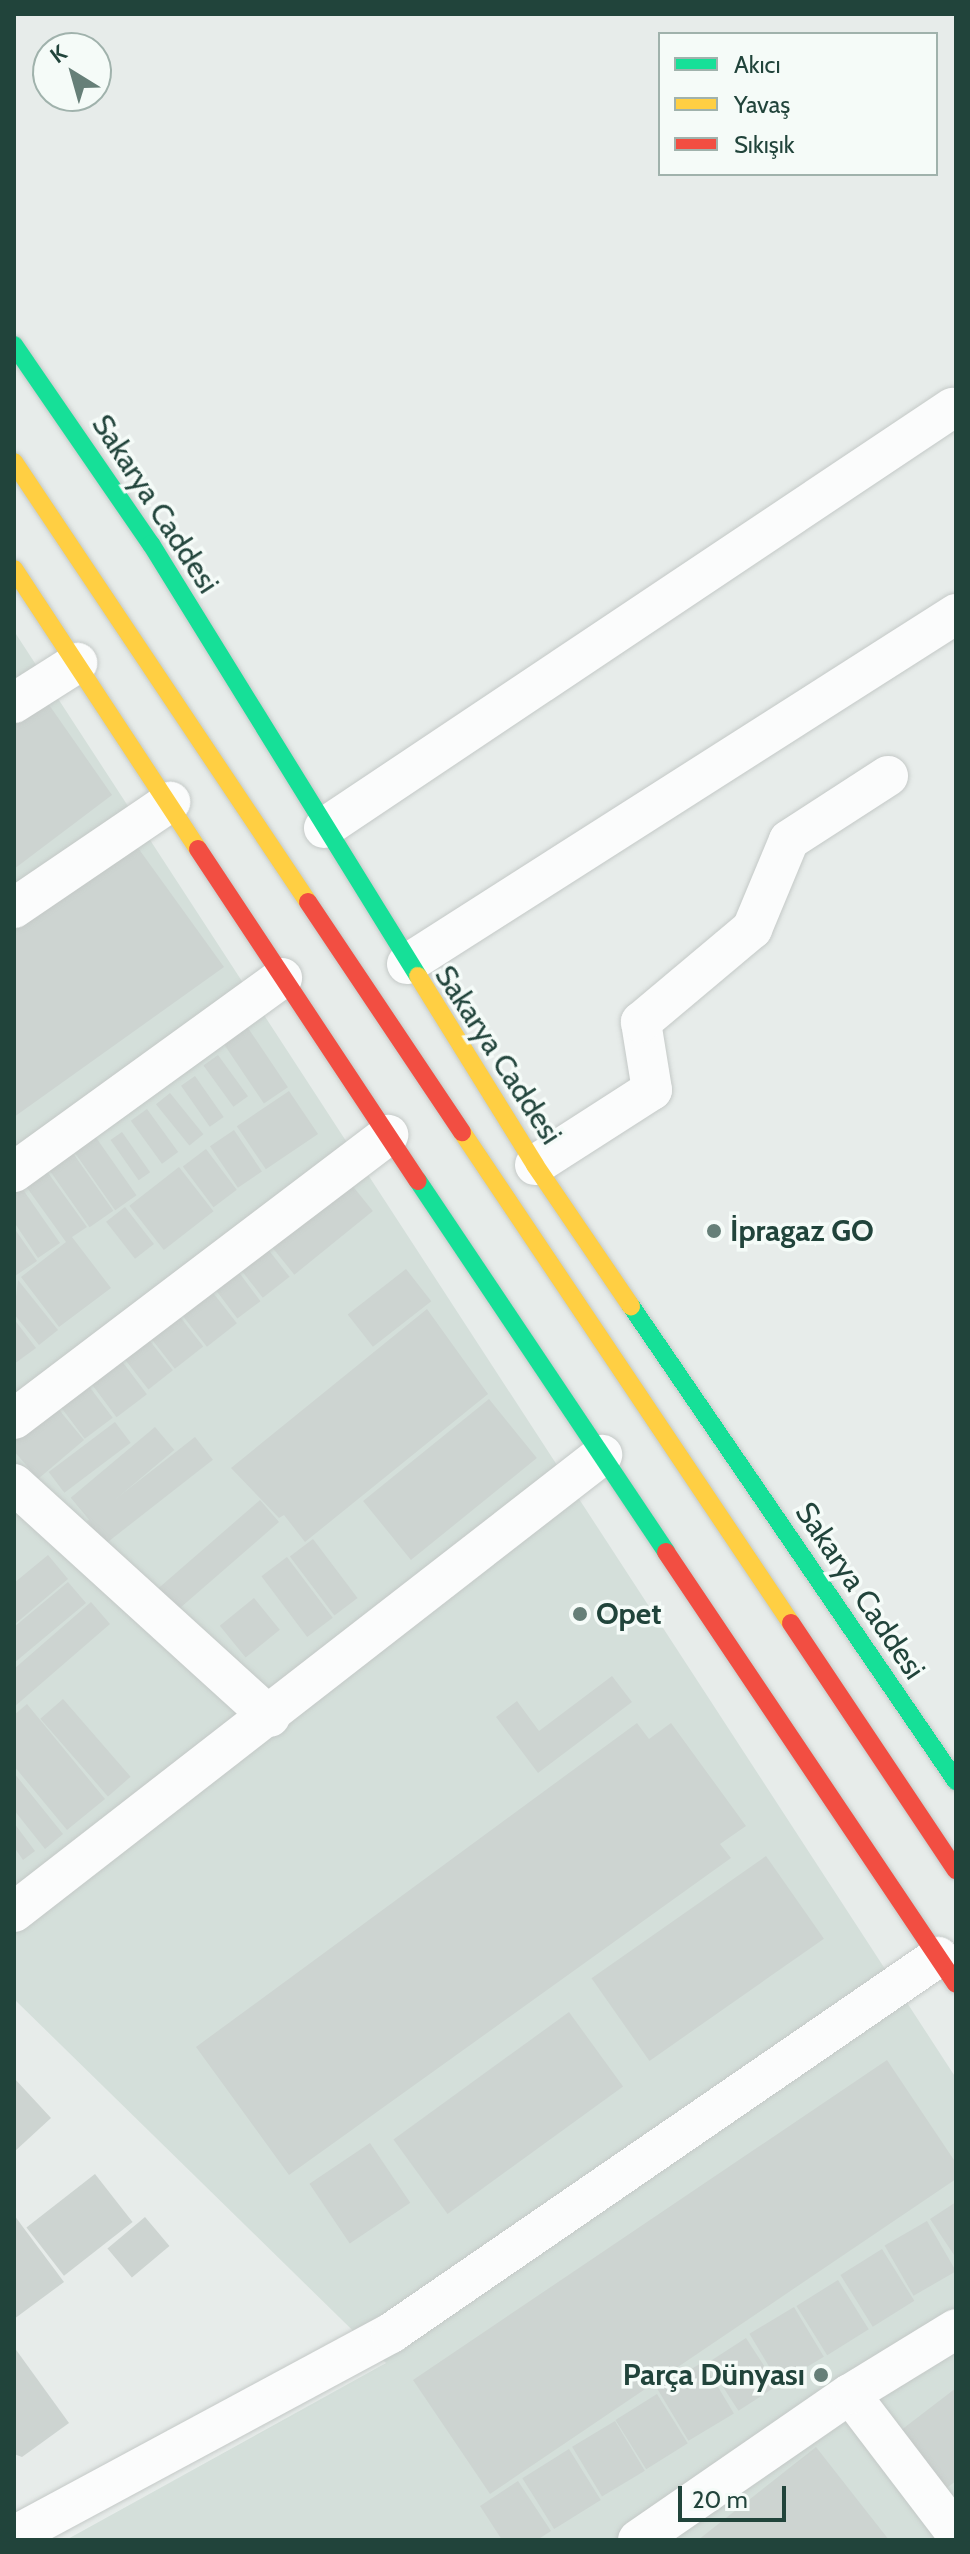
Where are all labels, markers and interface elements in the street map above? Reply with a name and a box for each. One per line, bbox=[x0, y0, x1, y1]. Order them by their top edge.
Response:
north arrow bbox=[32, 32, 112, 112]
legend bbox=[658, 32, 938, 176]
text: K bbox=[45, 39, 72, 69]
text: Akıcı bbox=[734, 50, 781, 79]
text: Yavaş bbox=[734, 90, 790, 119]
text: Sıkışık bbox=[734, 130, 795, 159]
street label: Sakarya Caddesi bbox=[84, 408, 226, 600]
street label: Sakarya Caddesi bbox=[427, 959, 569, 1151]
place label: İpragaz GO bbox=[730, 1213, 874, 1249]
marker: İpragaz GO bbox=[705, 1222, 723, 1240]
street label: Sakarya Caddesi bbox=[788, 1496, 932, 1686]
place label: Opet bbox=[596, 1596, 662, 1632]
marker: Opet bbox=[571, 1605, 589, 1623]
place label: Parça Dünyası bbox=[623, 2357, 805, 2393]
marker: Parça Dünyası bbox=[812, 2366, 830, 2384]
scale bar bbox=[682, 2470, 790, 2520]
text: 20 m bbox=[692, 2485, 748, 2514]

